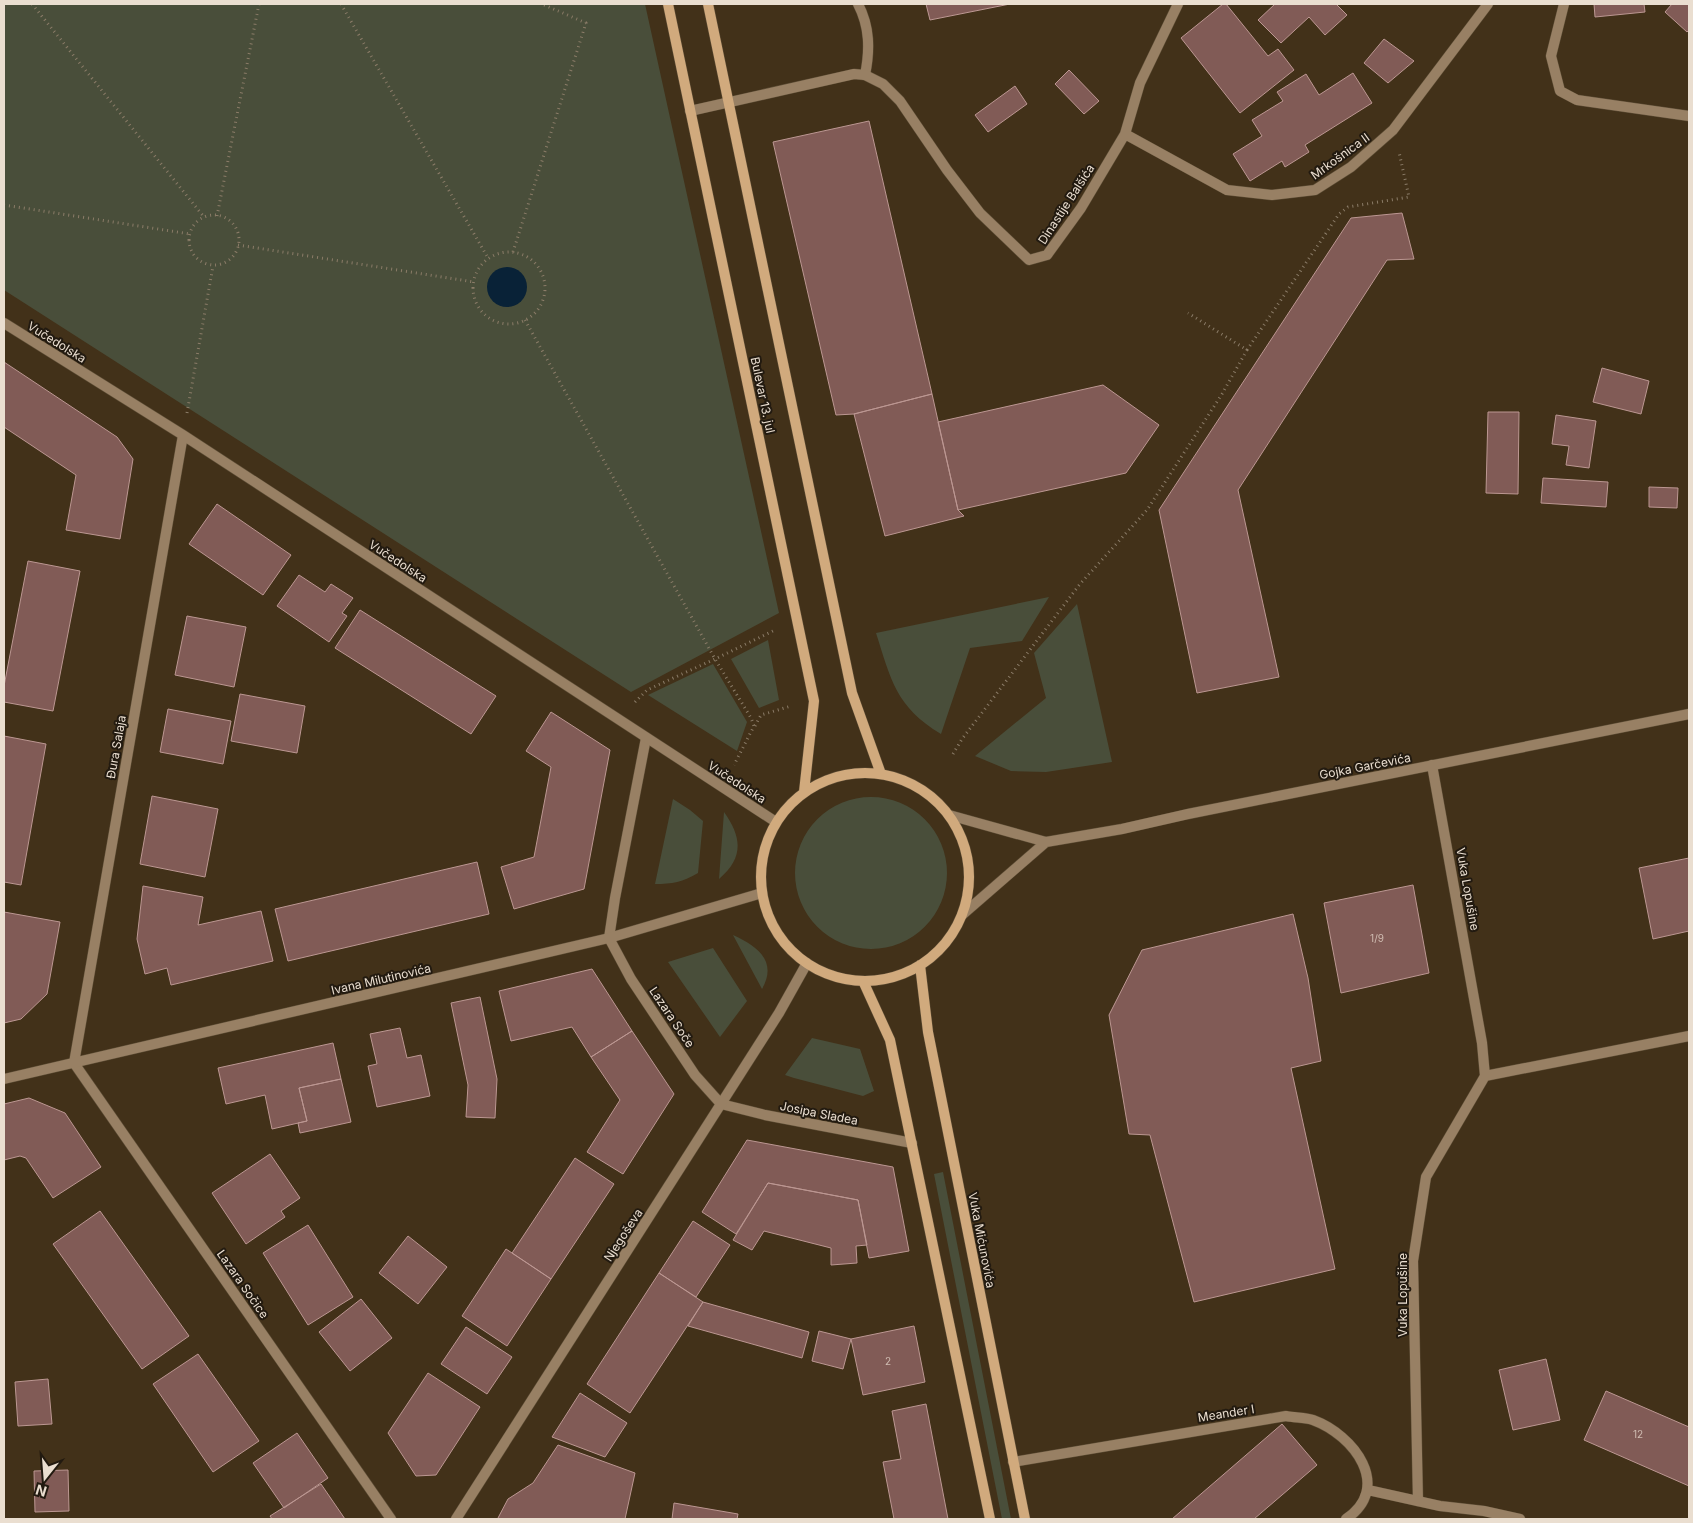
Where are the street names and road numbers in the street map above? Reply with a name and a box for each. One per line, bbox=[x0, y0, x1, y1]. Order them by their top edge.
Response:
street label: Mrkošnica II bbox=[1308, 130, 1372, 182]
street label: Dinastije Balšića bbox=[1035, 161, 1097, 247]
street label: Vučedolska bbox=[25, 318, 89, 366]
street label: Bulevar 13. jul bbox=[748, 355, 778, 435]
street label: Vučedolska bbox=[366, 537, 430, 585]
street label: Đura Salaja bbox=[103, 714, 129, 780]
street label: Gojka Garčevića bbox=[1318, 750, 1412, 782]
street label: Vučedolska bbox=[705, 758, 769, 806]
street label: Vuka Lopušine bbox=[1453, 846, 1483, 932]
street label: Ivana Milutinovića bbox=[330, 960, 432, 998]
street label: Lazara Soče bbox=[646, 984, 698, 1050]
street label: Josipa Sladea bbox=[779, 1098, 859, 1128]
street label: Vuka Mićunovića bbox=[965, 1191, 999, 1289]
street label: Njegoševa bbox=[600, 1206, 646, 1264]
street label: Lazara Sočice bbox=[214, 1247, 272, 1321]
street label: Vuka Lopušine bbox=[1395, 1253, 1410, 1337]
street label: Meander I bbox=[1197, 1401, 1255, 1425]

